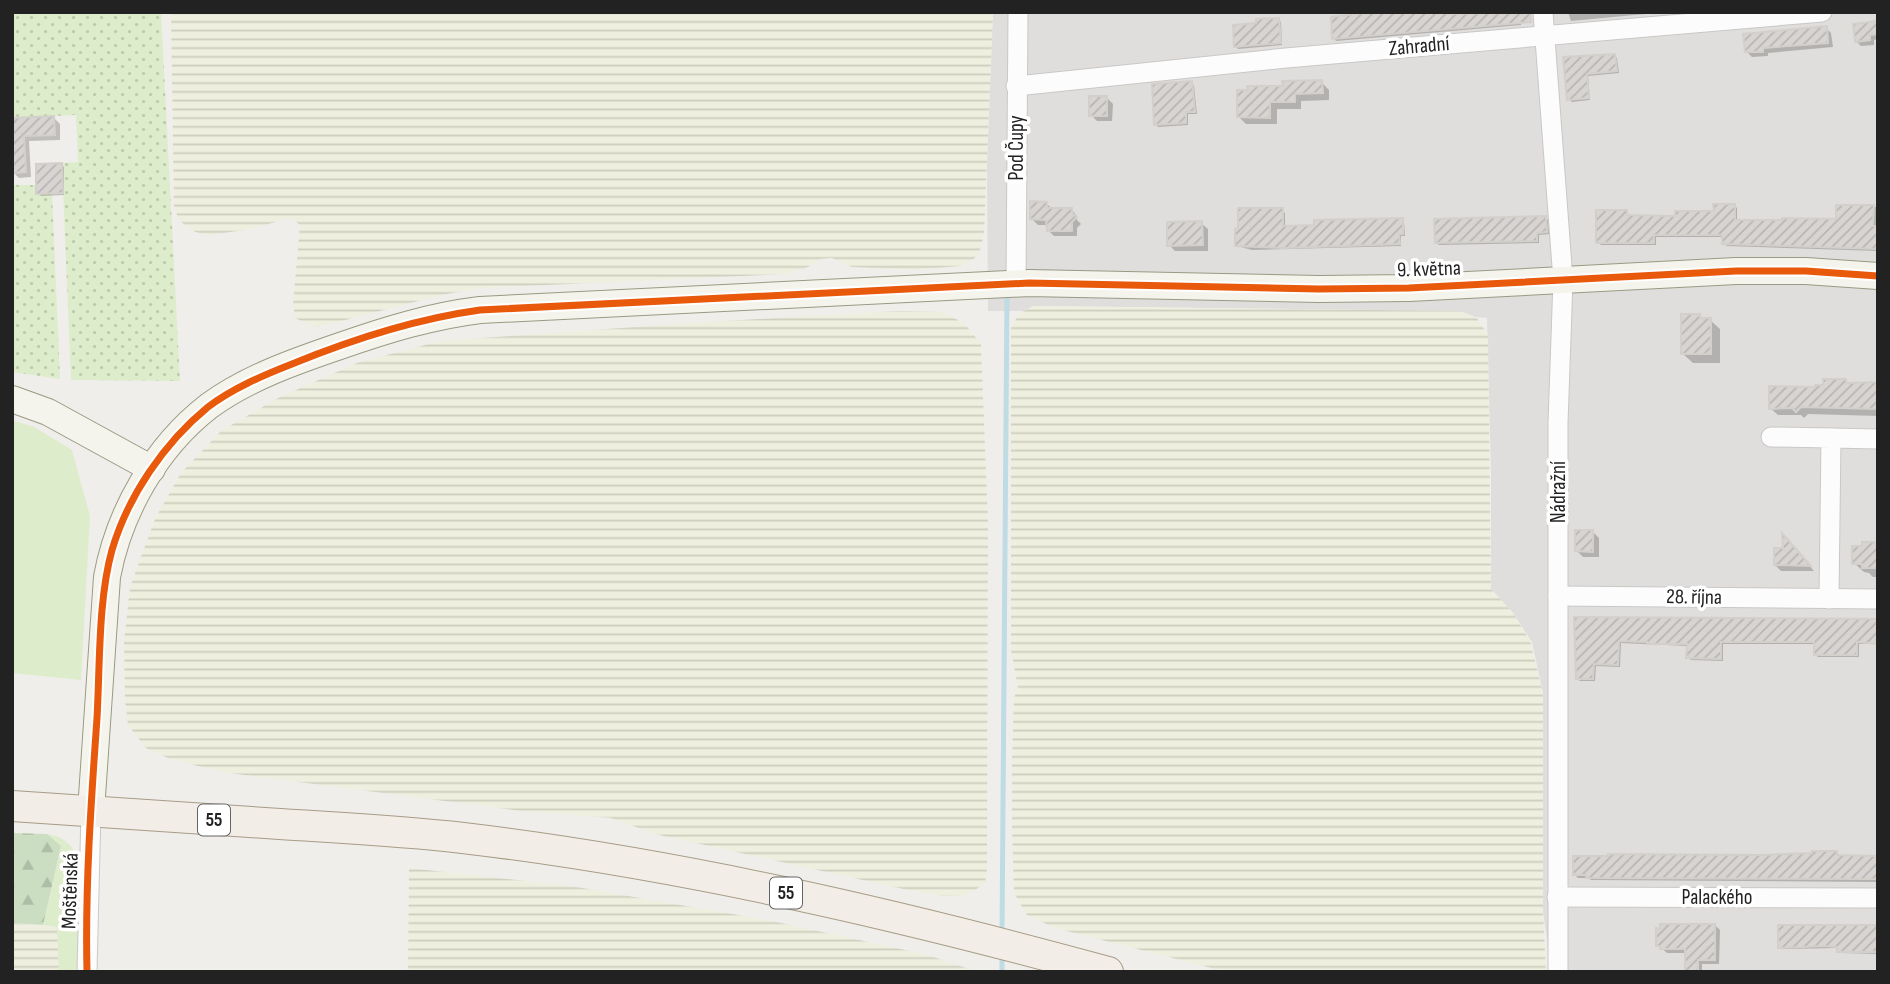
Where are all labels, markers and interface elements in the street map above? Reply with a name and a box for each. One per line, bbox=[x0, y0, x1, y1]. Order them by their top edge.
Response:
street label: Zahradní bbox=[1388, 31, 1451, 61]
street label: Pod Čupy bbox=[1004, 115, 1029, 181]
street label: 9. května bbox=[1397, 255, 1461, 283]
street label: Nádražní bbox=[1546, 461, 1571, 523]
street label: 28. října bbox=[1666, 584, 1722, 610]
road number: 55 bbox=[198, 804, 230, 835]
street label: Moštěnská bbox=[56, 853, 84, 929]
road number: 55 bbox=[770, 878, 802, 908]
street label: Palackého bbox=[1682, 885, 1752, 910]

